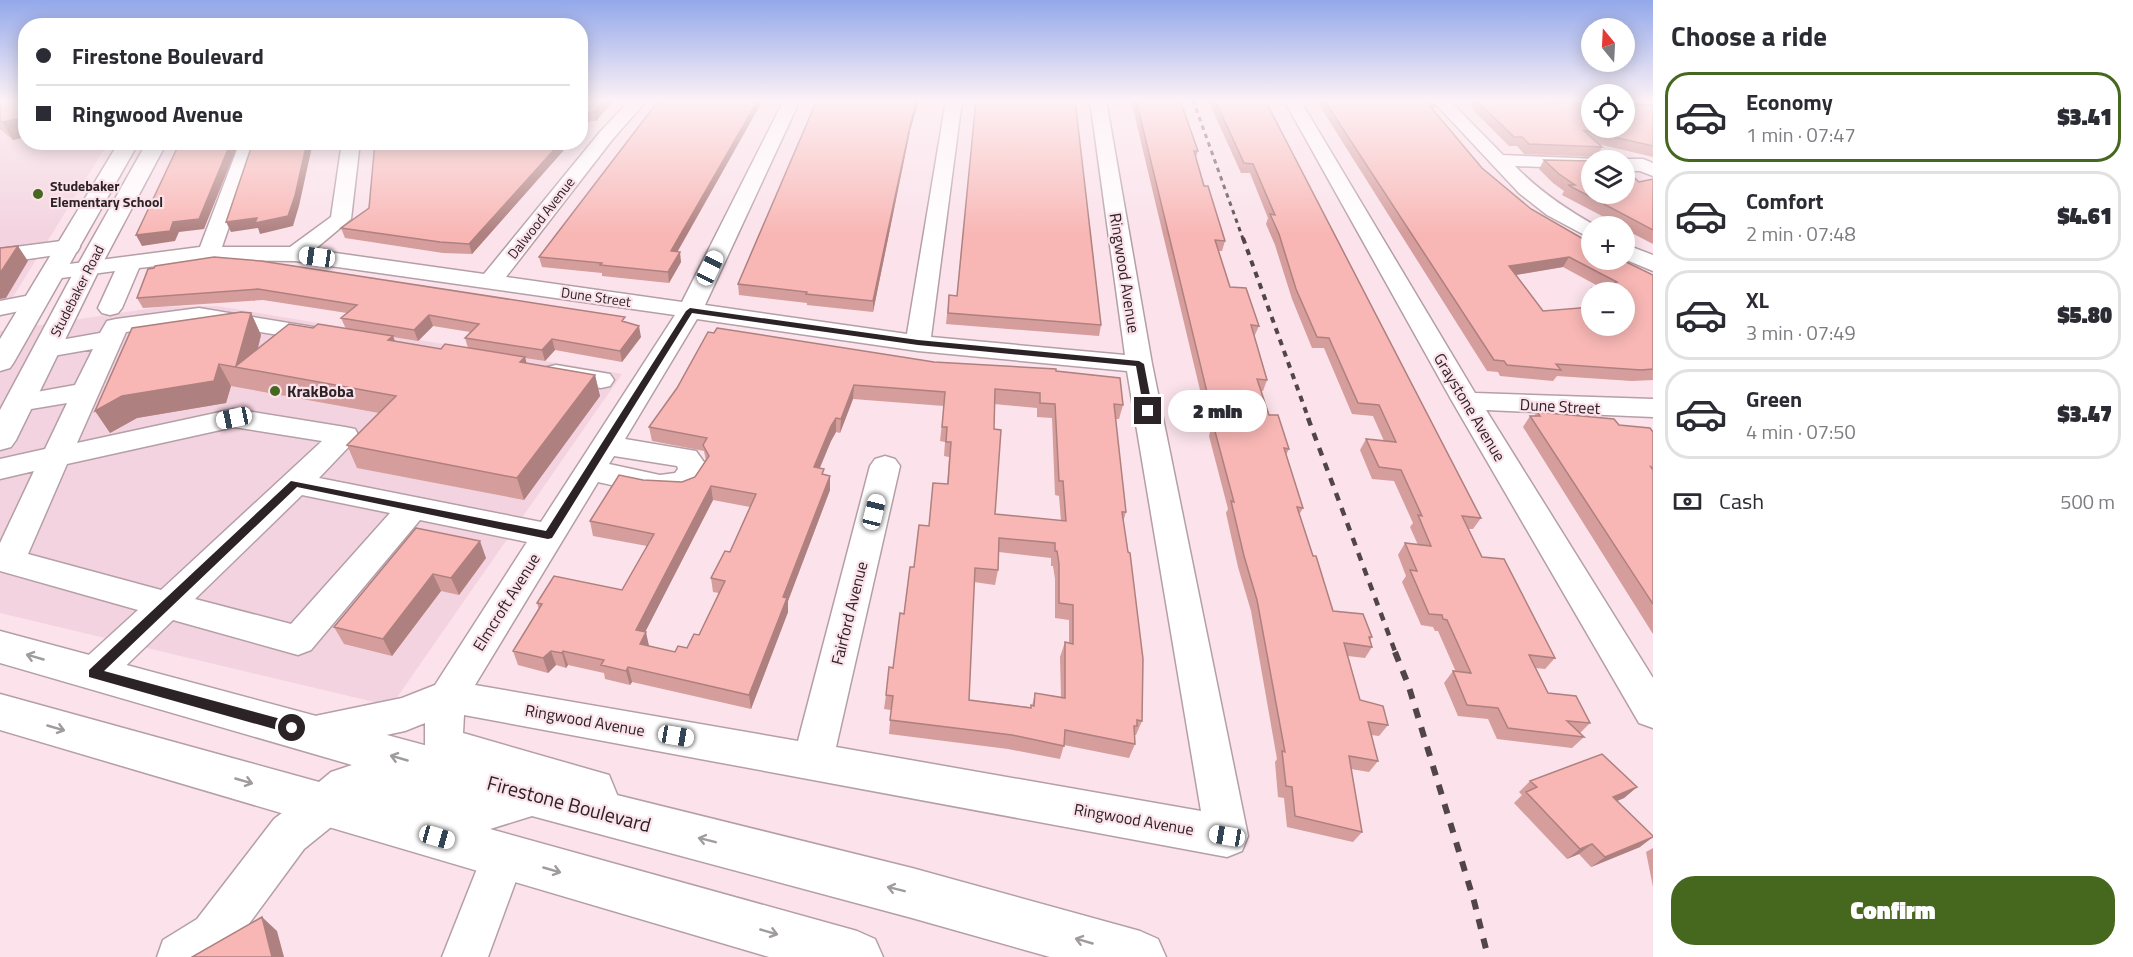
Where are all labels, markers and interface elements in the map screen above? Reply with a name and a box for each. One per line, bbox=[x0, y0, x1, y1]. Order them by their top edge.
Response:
text: Choose a ride bbox=[1671, 15, 1827, 56]
north arrow bbox=[1581, 18, 1635, 72]
map controls bbox=[1581, 18, 1635, 336]
text: Firestone Boulevard bbox=[72, 39, 264, 73]
button: locate bbox=[1581, 84, 1635, 138]
text: Economy bbox=[1746, 85, 1833, 119]
icon: car bbox=[1674, 90, 1728, 144]
text: Ringwood Avenue bbox=[72, 97, 243, 131]
text: $3.41 bbox=[2057, 100, 2112, 134]
text: 1 min · 07:47 bbox=[1746, 119, 1856, 150]
button: layers bbox=[1581, 150, 1635, 204]
street label: Dalwood Avenue bbox=[502, 172, 579, 263]
place label: Studebaker Elementary School bbox=[50, 175, 163, 212]
text: Comfort bbox=[1746, 184, 1824, 218]
marker: Studebaker Elementary School bbox=[31, 187, 45, 201]
icon: car bbox=[1674, 189, 1728, 243]
text: $4.61 bbox=[2057, 199, 2112, 233]
street label: Ringwood Avenue bbox=[1104, 211, 1146, 335]
button: + bbox=[1581, 216, 1635, 270]
text: 2 min · 07:48 bbox=[1746, 218, 1856, 249]
street label: Studebaker Road bbox=[44, 241, 109, 340]
car bbox=[298, 246, 336, 268]
car bbox=[694, 248, 726, 288]
street label: Dune Street bbox=[560, 281, 632, 312]
button: − bbox=[1581, 282, 1635, 336]
text: XL bbox=[1746, 283, 1769, 317]
icon: car bbox=[1674, 288, 1728, 342]
text: $5.80 bbox=[2057, 298, 2112, 332]
text: 3 min · 07:49 bbox=[1746, 317, 1856, 348]
street label: Graystone Avenue bbox=[1428, 348, 1512, 466]
place label: KrakBoba bbox=[287, 379, 354, 403]
text: Green bbox=[1746, 382, 1802, 416]
marker: KrakBoba bbox=[268, 384, 282, 398]
icon: car bbox=[1674, 387, 1728, 441]
callout: 2 min bbox=[1169, 390, 1268, 432]
street label: Dune Street bbox=[1519, 392, 1601, 420]
text: 2 min bbox=[1193, 395, 1242, 426]
route end bbox=[1134, 397, 1161, 424]
text: $3.47 bbox=[2057, 397, 2112, 431]
car bbox=[215, 405, 253, 431]
text: 4 min · 07:50 bbox=[1746, 416, 1856, 447]
text: Cash bbox=[1719, 484, 1764, 518]
icon: cash bbox=[1671, 485, 1704, 518]
text: 500 m bbox=[2060, 486, 2115, 517]
car bbox=[861, 492, 887, 532]
street label: Elmcroft Avenue bbox=[466, 548, 546, 656]
street label: Fairford Avenue bbox=[825, 559, 873, 667]
one-way arrow bbox=[26, 651, 45, 662]
street label: Ringwood Avenue bbox=[523, 698, 647, 742]
route start bbox=[278, 714, 305, 741]
one-way arrow bbox=[46, 723, 65, 734]
car bbox=[657, 724, 695, 748]
one-way arrow bbox=[390, 752, 409, 763]
street label: Firestone Boulevard bbox=[484, 767, 655, 840]
one-way arrow bbox=[234, 776, 253, 788]
street label: Ringwood Avenue bbox=[1072, 797, 1196, 841]
car bbox=[417, 823, 457, 851]
car bbox=[1208, 824, 1246, 848]
one-way arrow bbox=[698, 834, 717, 846]
one-way arrow bbox=[542, 865, 561, 876]
button: Confirm bbox=[1671, 876, 2115, 945]
one-way arrow bbox=[887, 882, 906, 894]
one-way arrow bbox=[759, 927, 778, 938]
one-way arrow bbox=[1074, 935, 1093, 946]

